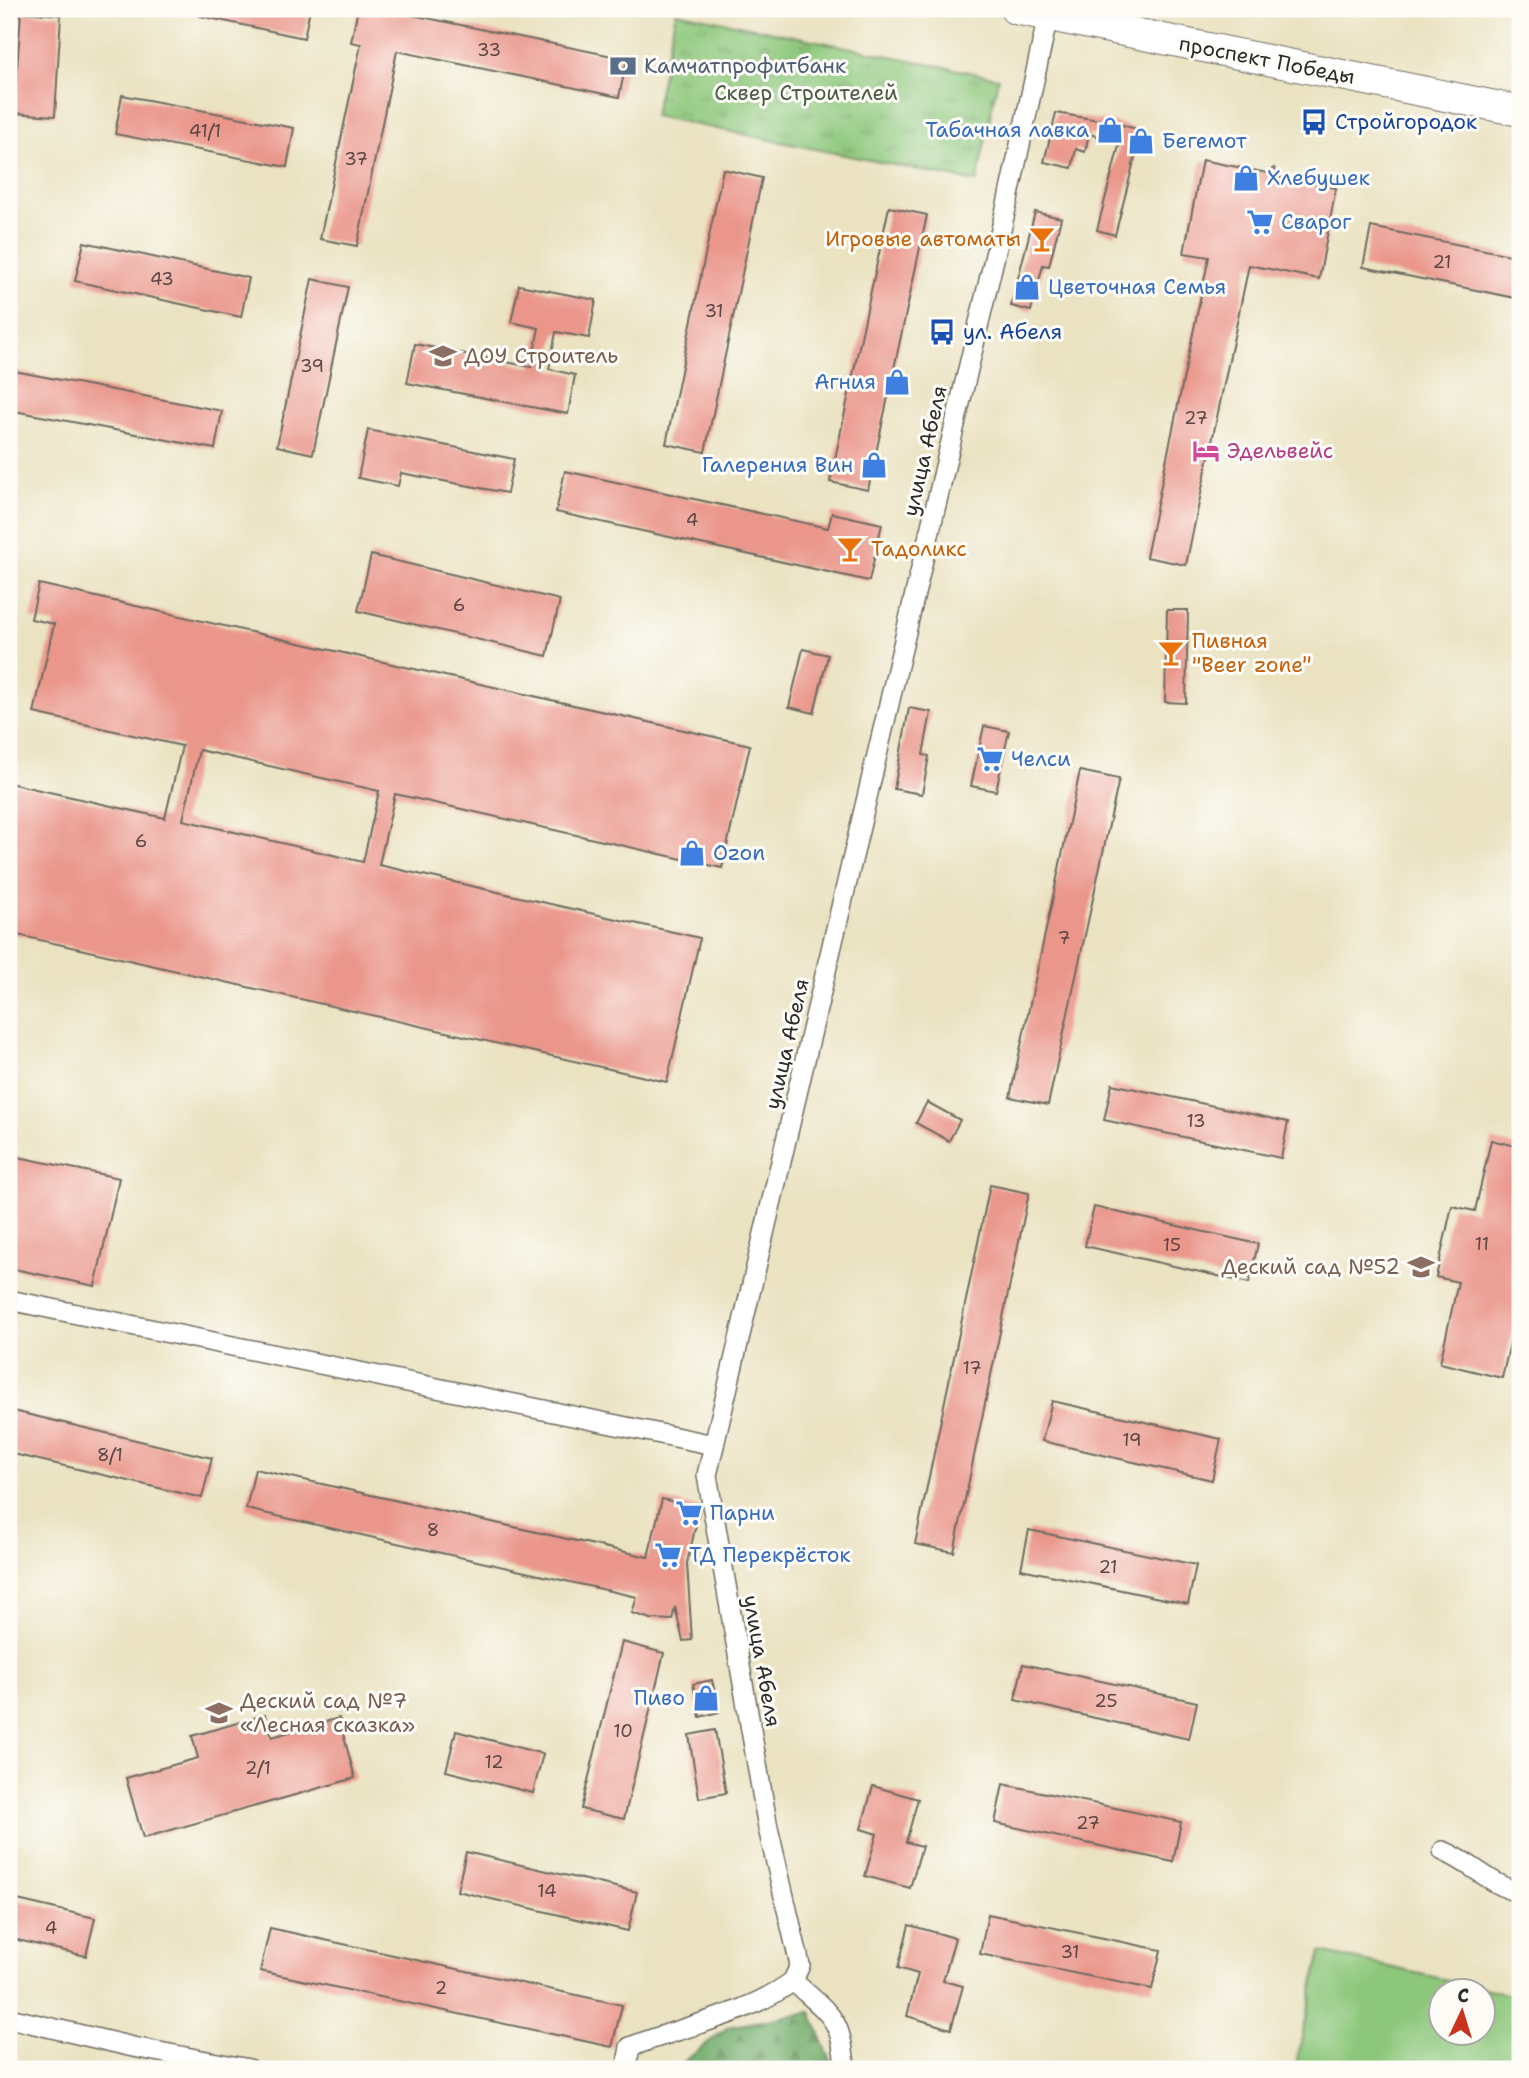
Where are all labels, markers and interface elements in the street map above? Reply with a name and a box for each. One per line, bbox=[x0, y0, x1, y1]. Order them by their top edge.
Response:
street label: проспект Победы bbox=[1177, 29, 1357, 91]
house number: 33 bbox=[477, 38, 501, 62]
bank icon: Камчатпрофитбанк bbox=[608, 51, 638, 81]
place label: Камчатпрофитбанк bbox=[644, 52, 846, 80]
park label: Сквер Строителей bbox=[714, 79, 898, 107]
bus stop icon: Стройгородок bbox=[1299, 107, 1329, 137]
place label: Стройгородок bbox=[1335, 108, 1477, 136]
shop icon: Табачная лавка bbox=[1095, 115, 1125, 145]
place label: Табачная лавка bbox=[925, 116, 1089, 144]
house number: 41/1 bbox=[189, 119, 221, 143]
shop icon: Бегемот bbox=[1126, 126, 1156, 156]
place label: Бегемот bbox=[1162, 127, 1247, 155]
house number: 37 bbox=[344, 147, 368, 171]
shop icon: Хлебушек bbox=[1231, 163, 1261, 193]
place label: Хлебушек bbox=[1267, 164, 1370, 192]
supermarket icon: Сварог bbox=[1245, 207, 1275, 237]
place label: Сварог bbox=[1281, 208, 1352, 236]
bar icon: Игровые автоматы bbox=[1027, 224, 1057, 254]
place label: Игровые автоматы bbox=[825, 225, 1021, 253]
house number: 21 bbox=[1432, 250, 1452, 274]
house number: 43 bbox=[150, 267, 174, 291]
shop icon: Цветочная Семья bbox=[1012, 272, 1042, 302]
place label: Цветочная Семья bbox=[1048, 273, 1226, 301]
house number: 31 bbox=[704, 299, 724, 323]
bus stop icon: ул. Абеля bbox=[927, 317, 957, 347]
place label: ул. Абеля bbox=[963, 318, 1062, 346]
school or university icon: ДОУ Строитель bbox=[428, 341, 458, 371]
place label: ДОУ Строитель bbox=[464, 342, 618, 370]
house number: 39 bbox=[300, 354, 324, 378]
shop icon: Агния bbox=[882, 367, 912, 397]
place label: Агния bbox=[814, 368, 876, 396]
street label: улица Абеля bbox=[896, 383, 954, 519]
house number: 27 bbox=[1184, 406, 1208, 430]
hotel icon: Эдельвейс bbox=[1191, 436, 1221, 466]
place label: Эдельвейс bbox=[1227, 437, 1333, 465]
shop icon: Галерения Вин bbox=[859, 450, 889, 480]
place label: Галерения Вин bbox=[702, 451, 853, 479]
house number: 4 bbox=[686, 508, 698, 532]
bar icon: Тадоликс bbox=[835, 534, 865, 564]
place label: Тадоликс bbox=[871, 535, 967, 563]
house number: 6 bbox=[453, 593, 465, 617]
place label: Пивная "Beer zone" bbox=[1192, 627, 1311, 679]
bar icon: Пивная "Beer zone" bbox=[1156, 638, 1186, 668]
supermarket icon: Челси bbox=[975, 744, 1005, 774]
place label: Челси bbox=[1011, 745, 1071, 773]
house number: 6 bbox=[135, 829, 147, 853]
shop icon: Ozon bbox=[677, 838, 707, 868]
place label: Ozon bbox=[713, 839, 765, 867]
house number: 7 bbox=[1058, 926, 1070, 950]
street label: улица Абеля bbox=[758, 976, 816, 1112]
house number: 13 bbox=[1186, 1109, 1206, 1133]
house number: 11 bbox=[1475, 1232, 1489, 1256]
house number: 15 bbox=[1163, 1233, 1181, 1257]
school or university icon: Деский сад №52 bbox=[1406, 1252, 1436, 1282]
place label: Деский сад №52 bbox=[1221, 1253, 1400, 1281]
house number: 17 bbox=[962, 1356, 982, 1380]
house number: 19 bbox=[1122, 1428, 1142, 1452]
house number: 8/1 bbox=[97, 1443, 123, 1467]
supermarket icon: Парни bbox=[674, 1498, 704, 1528]
place label: Парни bbox=[710, 1499, 775, 1527]
house number: 8 bbox=[427, 1518, 439, 1542]
supermarket icon: ТД Перекрёсток bbox=[653, 1540, 683, 1570]
place label: ТД Перекрёсток bbox=[689, 1541, 851, 1569]
house number: 21 bbox=[1098, 1555, 1118, 1579]
street label: улица Абеля bbox=[737, 1593, 787, 1729]
shop icon: Пиво bbox=[691, 1683, 721, 1713]
place label: Пиво bbox=[634, 1684, 685, 1712]
place label: Деский сад №7 «Лесная сказка» bbox=[240, 1687, 415, 1739]
house number: 25 bbox=[1094, 1689, 1118, 1713]
school or university icon: Деский сад №7 «Лесная сказка» bbox=[204, 1698, 234, 1728]
house number: 10 bbox=[613, 1719, 633, 1743]
house number: 12 bbox=[484, 1750, 504, 1774]
house number: 2/1 bbox=[245, 1756, 271, 1780]
house number: 27 bbox=[1076, 1811, 1100, 1835]
house number: 14 bbox=[537, 1879, 557, 1903]
house number: 4 bbox=[45, 1916, 57, 1940]
house number: 31 bbox=[1060, 1940, 1080, 1964]
house number: 2 bbox=[435, 1976, 447, 2000]
north arrow bbox=[1428, 1976, 1498, 2046]
text: С bbox=[1456, 1983, 1470, 2008]

